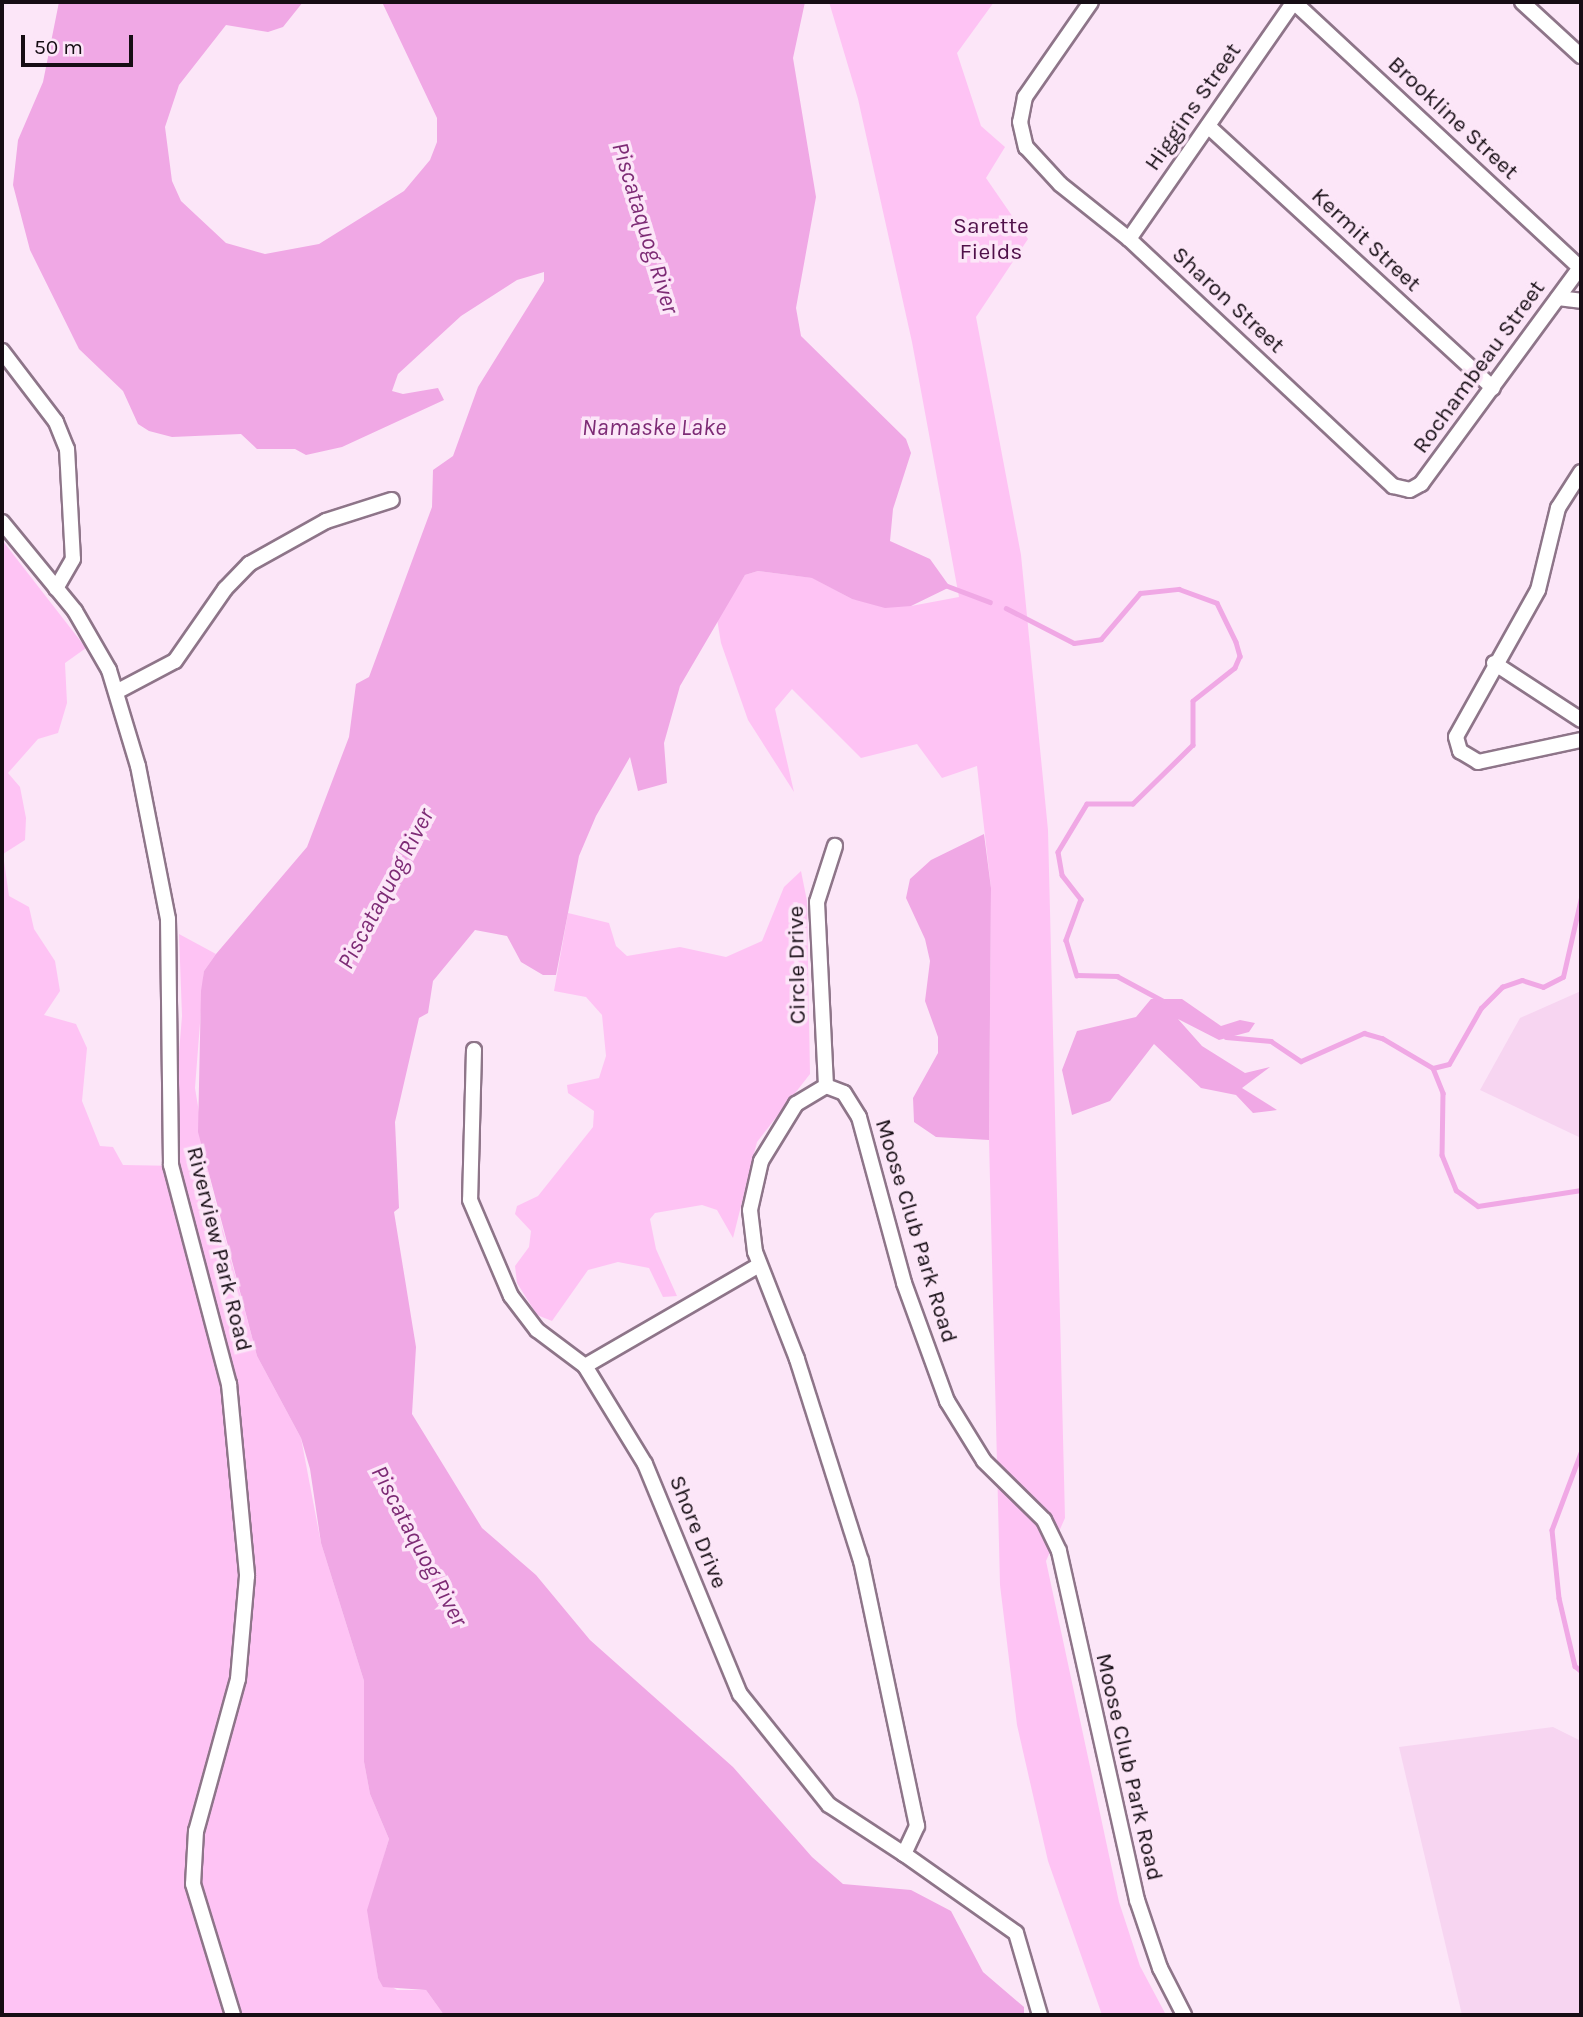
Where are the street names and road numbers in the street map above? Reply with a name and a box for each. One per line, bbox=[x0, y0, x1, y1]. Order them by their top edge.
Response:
street label: Higgins Street bbox=[1139, 38, 1247, 176]
street label: Brookline Street bbox=[1382, 51, 1524, 185]
street label: Kermit Street bbox=[1305, 182, 1427, 298]
street label: Sharon Street bbox=[1166, 241, 1290, 359]
street label: Rochambeau Street bbox=[1407, 275, 1551, 459]
street label: Circle Drive bbox=[782, 905, 812, 1025]
street label: Moose Club Park Road bbox=[869, 1116, 963, 1346]
street label: Riverview Park Road bbox=[180, 1144, 258, 1354]
street label: Shore Drive bbox=[663, 1471, 733, 1593]
street label: Moose Club Park Road bbox=[1089, 1651, 1169, 1883]

